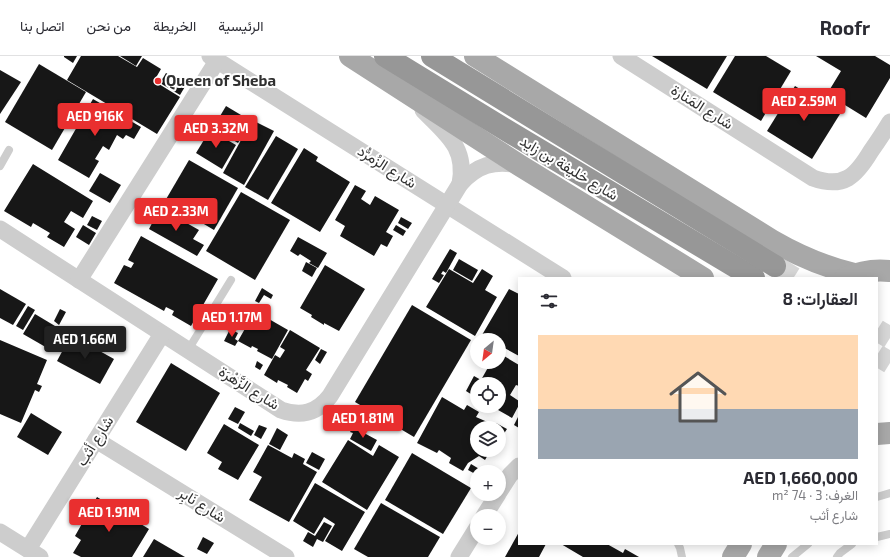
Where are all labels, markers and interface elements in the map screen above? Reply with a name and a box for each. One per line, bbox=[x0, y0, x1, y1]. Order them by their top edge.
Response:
text: Roofr bbox=[820, 16, 870, 39]
text: اتصل بنا bbox=[20, 17, 65, 34]
text: من نحن bbox=[87, 17, 131, 34]
text: الخريطة bbox=[153, 17, 196, 34]
text: الرئيسية bbox=[218, 17, 264, 34]
place label: Queen of Sheba bbox=[166, 71, 276, 90]
marker: Queen of Sheba bbox=[153, 76, 163, 86]
street label: شارع المَنارة bbox=[667, 80, 737, 135]
pin: AED 2.59M bbox=[758, 88, 850, 122]
text: AED 2.59M bbox=[771, 93, 837, 109]
pin: AED 916K bbox=[54, 103, 136, 137]
text: AED 916K bbox=[67, 108, 123, 124]
pin: AED 3.32M bbox=[170, 115, 262, 149]
text: AED 3.32M bbox=[183, 120, 249, 136]
street label: شارع خليفة بن زايد bbox=[516, 131, 622, 206]
street label: شارع الزُمرُّد bbox=[353, 141, 420, 194]
pin: AED 2.33M bbox=[130, 198, 222, 232]
text: AED 2.33M bbox=[143, 203, 209, 219]
text: العقارات: 8 bbox=[782, 288, 858, 308]
icon: filters bbox=[538, 290, 560, 312]
pin: AED 1.17M bbox=[186, 304, 278, 338]
text: AED 1.17M bbox=[202, 309, 262, 325]
pin: AED 1.66M bbox=[39, 326, 131, 360]
text: AED 1.66M bbox=[53, 331, 117, 347]
north arrow bbox=[470, 333, 506, 369]
map controls bbox=[470, 333, 506, 545]
icon: home bbox=[662, 361, 734, 433]
street label: شارع الزَّهْرَة bbox=[214, 362, 283, 415]
button: locate bbox=[470, 377, 506, 413]
pin: AED 1.81M bbox=[317, 405, 409, 439]
text: AED 1.81M bbox=[332, 410, 394, 426]
street label: شارع أثب bbox=[72, 412, 119, 470]
button: layers bbox=[470, 421, 506, 457]
button: + bbox=[470, 465, 506, 501]
text: AED 1,660,000 bbox=[743, 467, 858, 487]
street label: شارع نَابِر bbox=[173, 482, 229, 529]
text: الغرف: 3 · 74 m² bbox=[772, 487, 858, 503]
pin: AED 1.91M bbox=[63, 499, 155, 533]
text: AED 1.91M bbox=[78, 504, 140, 520]
text: شارع أثب bbox=[810, 507, 858, 523]
button: − bbox=[470, 509, 506, 545]

